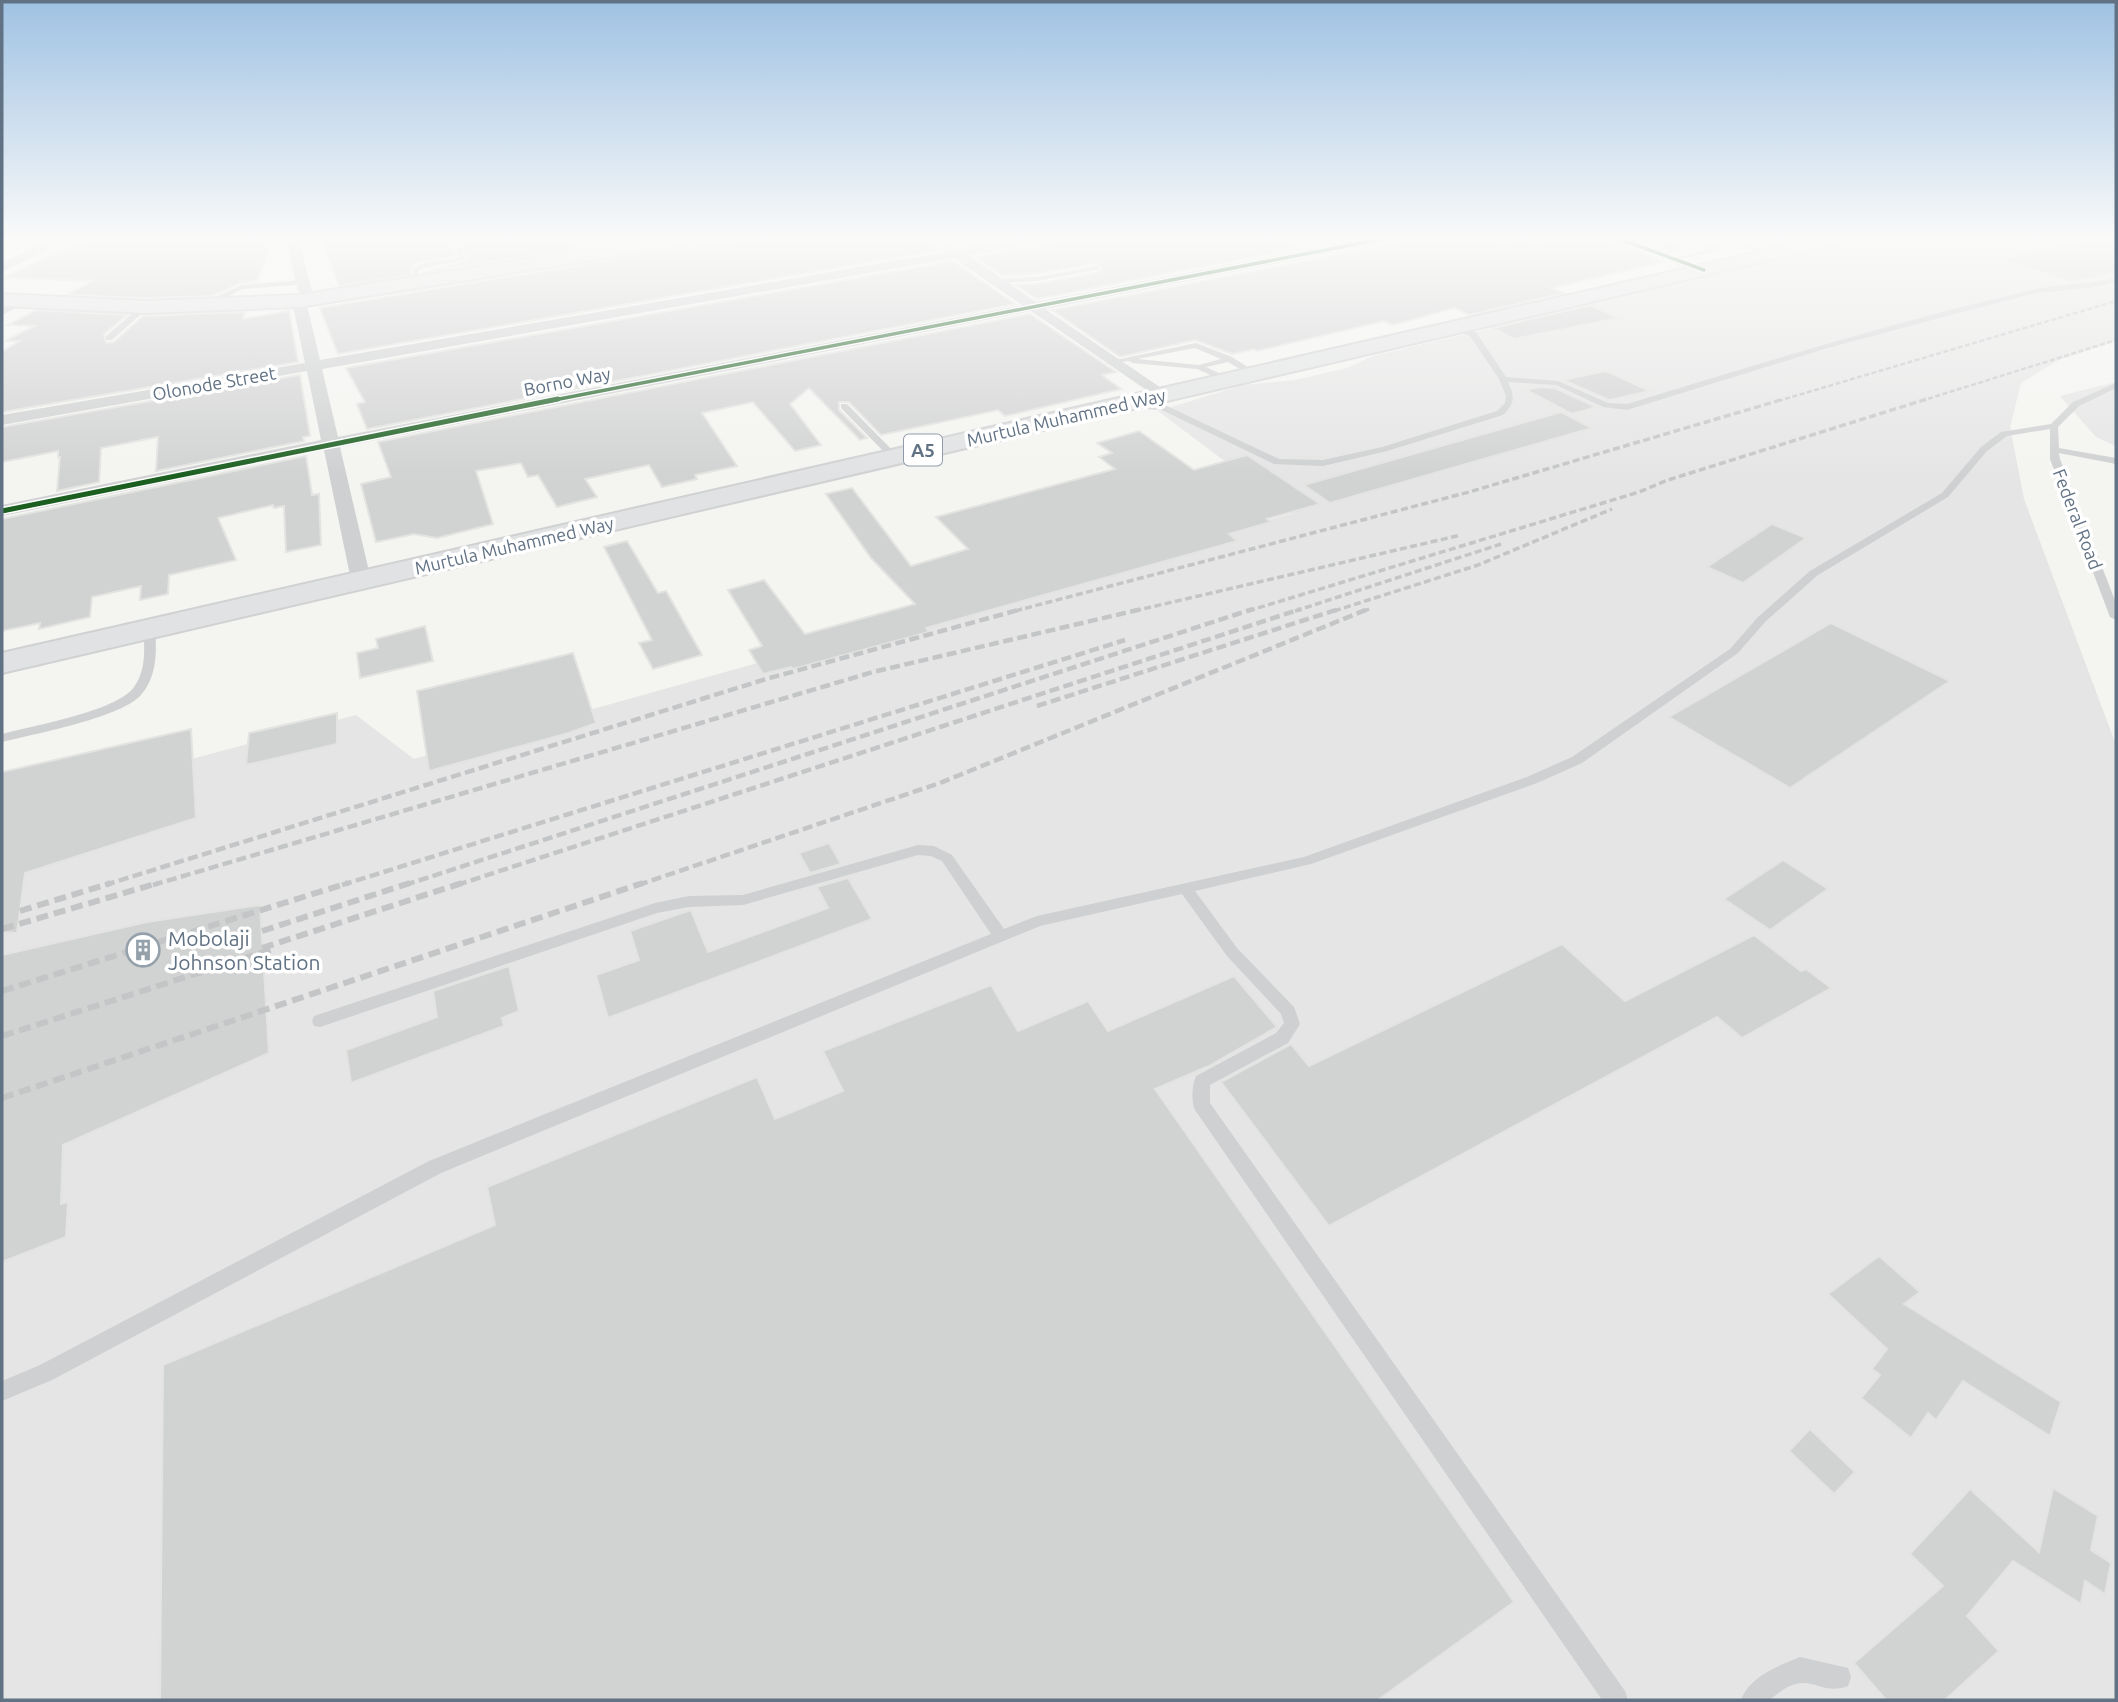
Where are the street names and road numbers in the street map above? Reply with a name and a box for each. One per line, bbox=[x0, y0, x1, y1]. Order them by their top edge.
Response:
street label: Olonode Street bbox=[151, 362, 277, 404]
street label: Borno Way bbox=[522, 363, 612, 399]
street label: Murtula Muhammed Way bbox=[965, 384, 1168, 450]
road number: A5 bbox=[904, 435, 942, 466]
street label: Federal Road bbox=[2050, 466, 2106, 572]
street label: Murtula Muhammed Way bbox=[413, 512, 616, 578]

